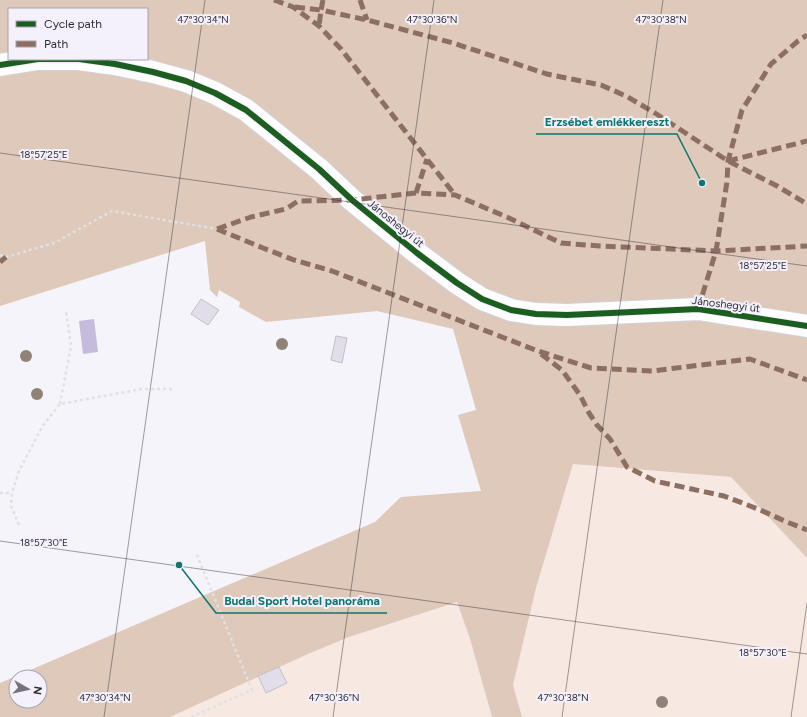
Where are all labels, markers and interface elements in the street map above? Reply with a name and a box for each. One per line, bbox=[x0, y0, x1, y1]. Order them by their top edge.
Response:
legend bbox=[8, 8, 148, 60]
text: 47°30'34"N bbox=[177, 13, 229, 26]
text: 47°30'36"N bbox=[406, 13, 458, 26]
text: 47°30'38"N bbox=[635, 13, 687, 26]
text: Cycle path bbox=[44, 17, 102, 31]
text: Path bbox=[44, 37, 68, 51]
callout: Erzsébet emlékkereszt bbox=[536, 110, 677, 134]
text: Erzsébet emlékkereszt bbox=[545, 115, 669, 129]
text: 18°57'25"E bbox=[20, 148, 68, 161]
street label: Jánoshegyi út bbox=[365, 197, 427, 250]
text: 18°57'25"E bbox=[739, 259, 787, 272]
street label: Jánoshegyi út bbox=[691, 294, 761, 315]
text: 18°57'30"E bbox=[20, 536, 68, 549]
callout: Budai Sport Hotel panoráma bbox=[216, 589, 387, 613]
text: Budai Sport Hotel panoráma bbox=[224, 594, 380, 608]
text: 18°57'30"E bbox=[739, 646, 787, 659]
north arrow bbox=[8, 669, 48, 709]
text: N bbox=[30, 685, 44, 695]
text: 47°30'34"N bbox=[79, 691, 131, 704]
text: 47°30'36"N bbox=[308, 691, 360, 704]
text: 47°30'38"N bbox=[537, 691, 589, 704]

